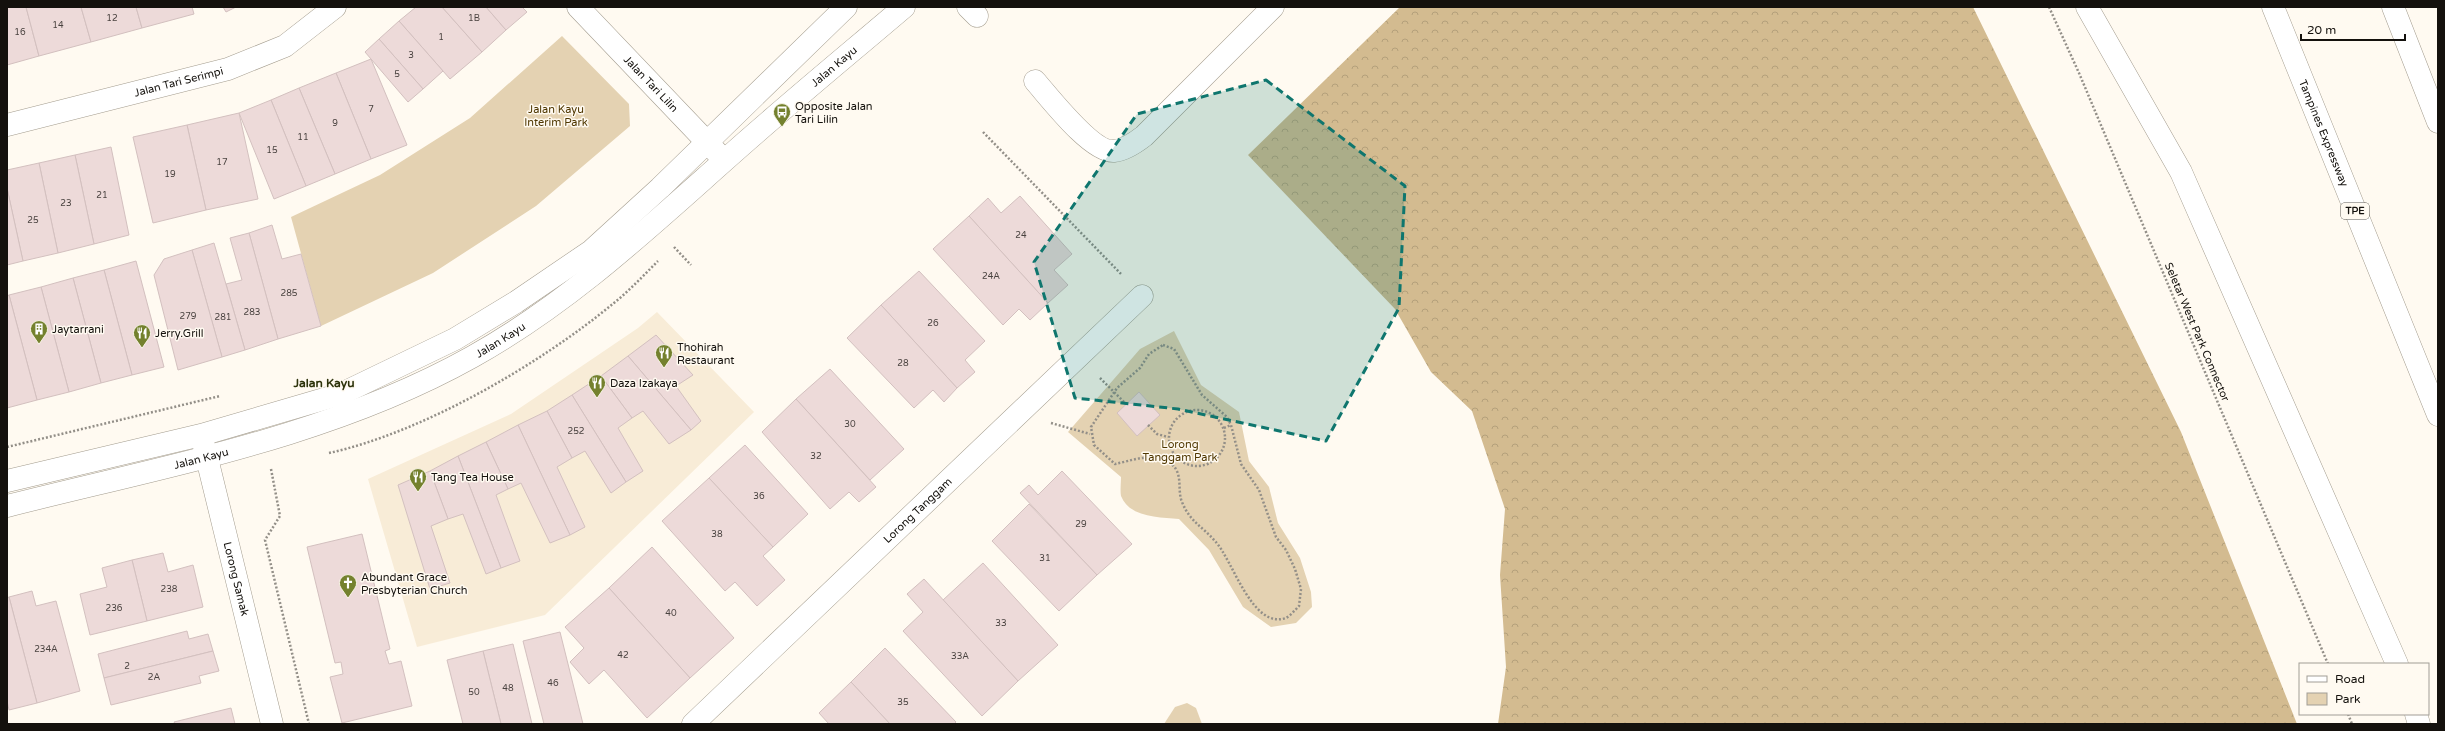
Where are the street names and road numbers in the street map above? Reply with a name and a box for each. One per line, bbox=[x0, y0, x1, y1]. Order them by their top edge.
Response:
street label: Jalan Kayu bbox=[808, 43, 859, 89]
street label: Jalan Tari Lilin bbox=[621, 53, 681, 115]
street label: Jalan Tari Serimpi bbox=[133, 64, 225, 99]
street label: Tampines Expressway bbox=[2297, 78, 2351, 189]
road number: TPE bbox=[2341, 203, 2369, 219]
street label: Seletar West Park Connector bbox=[2162, 261, 2233, 404]
street label: Jalan Kayu bbox=[473, 320, 528, 360]
street label: Jalan Kayu bbox=[173, 445, 230, 472]
street label: Lorong Tanggam bbox=[881, 475, 954, 546]
street label: Lorong Samak bbox=[221, 541, 252, 617]

